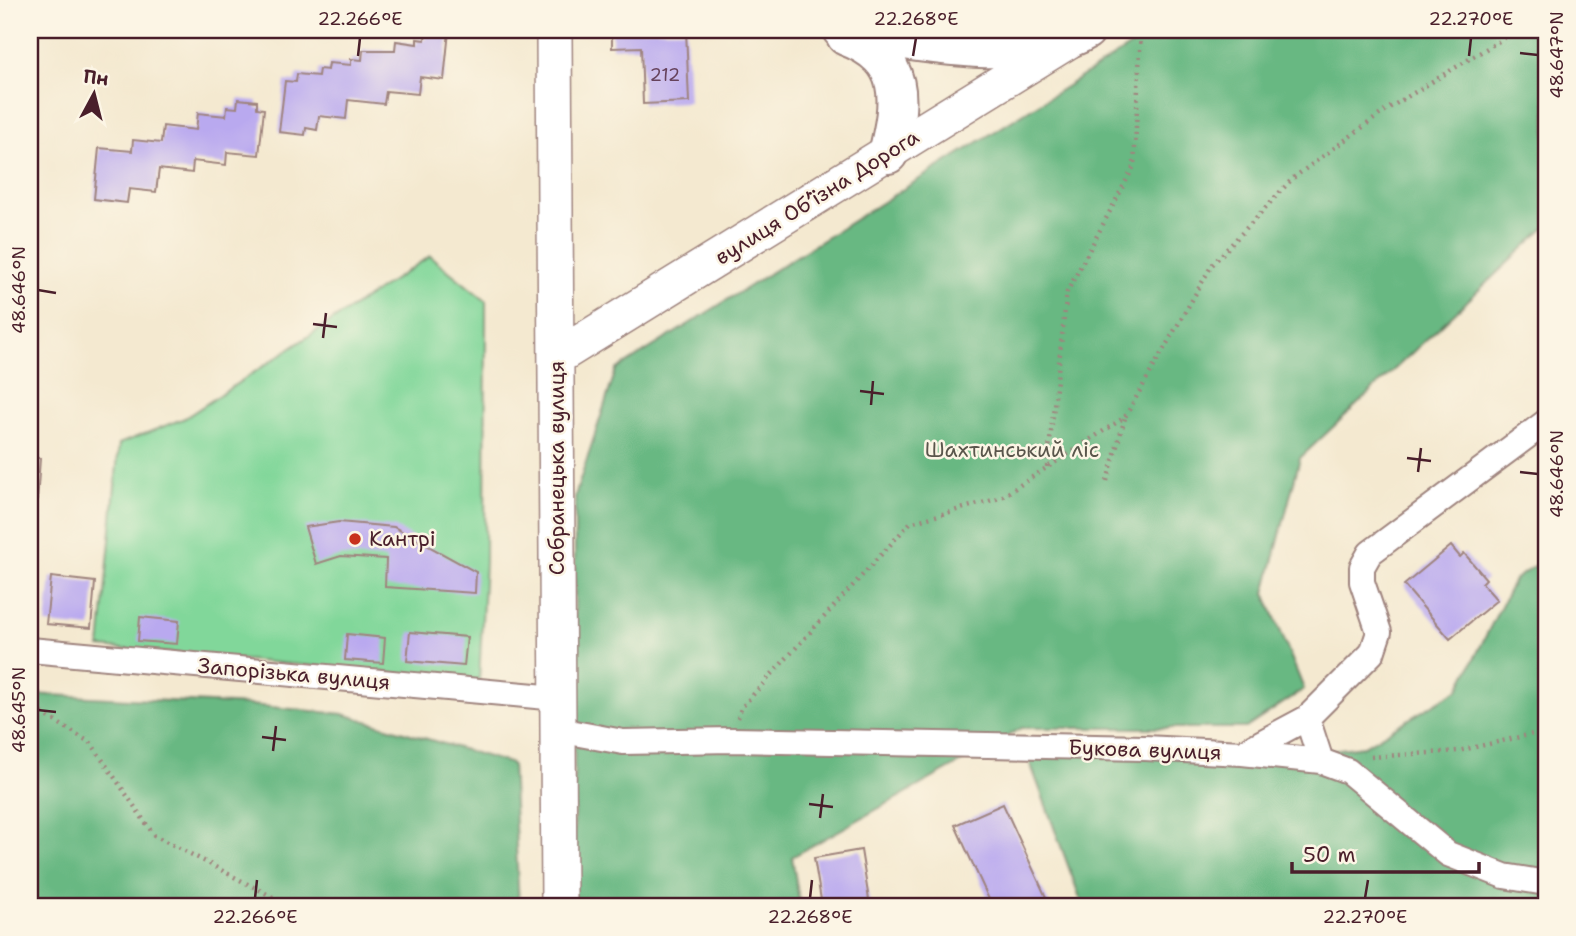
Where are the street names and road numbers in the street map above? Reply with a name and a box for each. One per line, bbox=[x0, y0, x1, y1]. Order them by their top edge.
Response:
street label: вулиця Обʼїзна Дорога bbox=[710, 123, 924, 271]
street label: Собранецька вулиця bbox=[543, 361, 571, 575]
street label: Запорізька вулиця bbox=[197, 652, 391, 696]
street label: Букова вулиця bbox=[1068, 733, 1222, 767]

